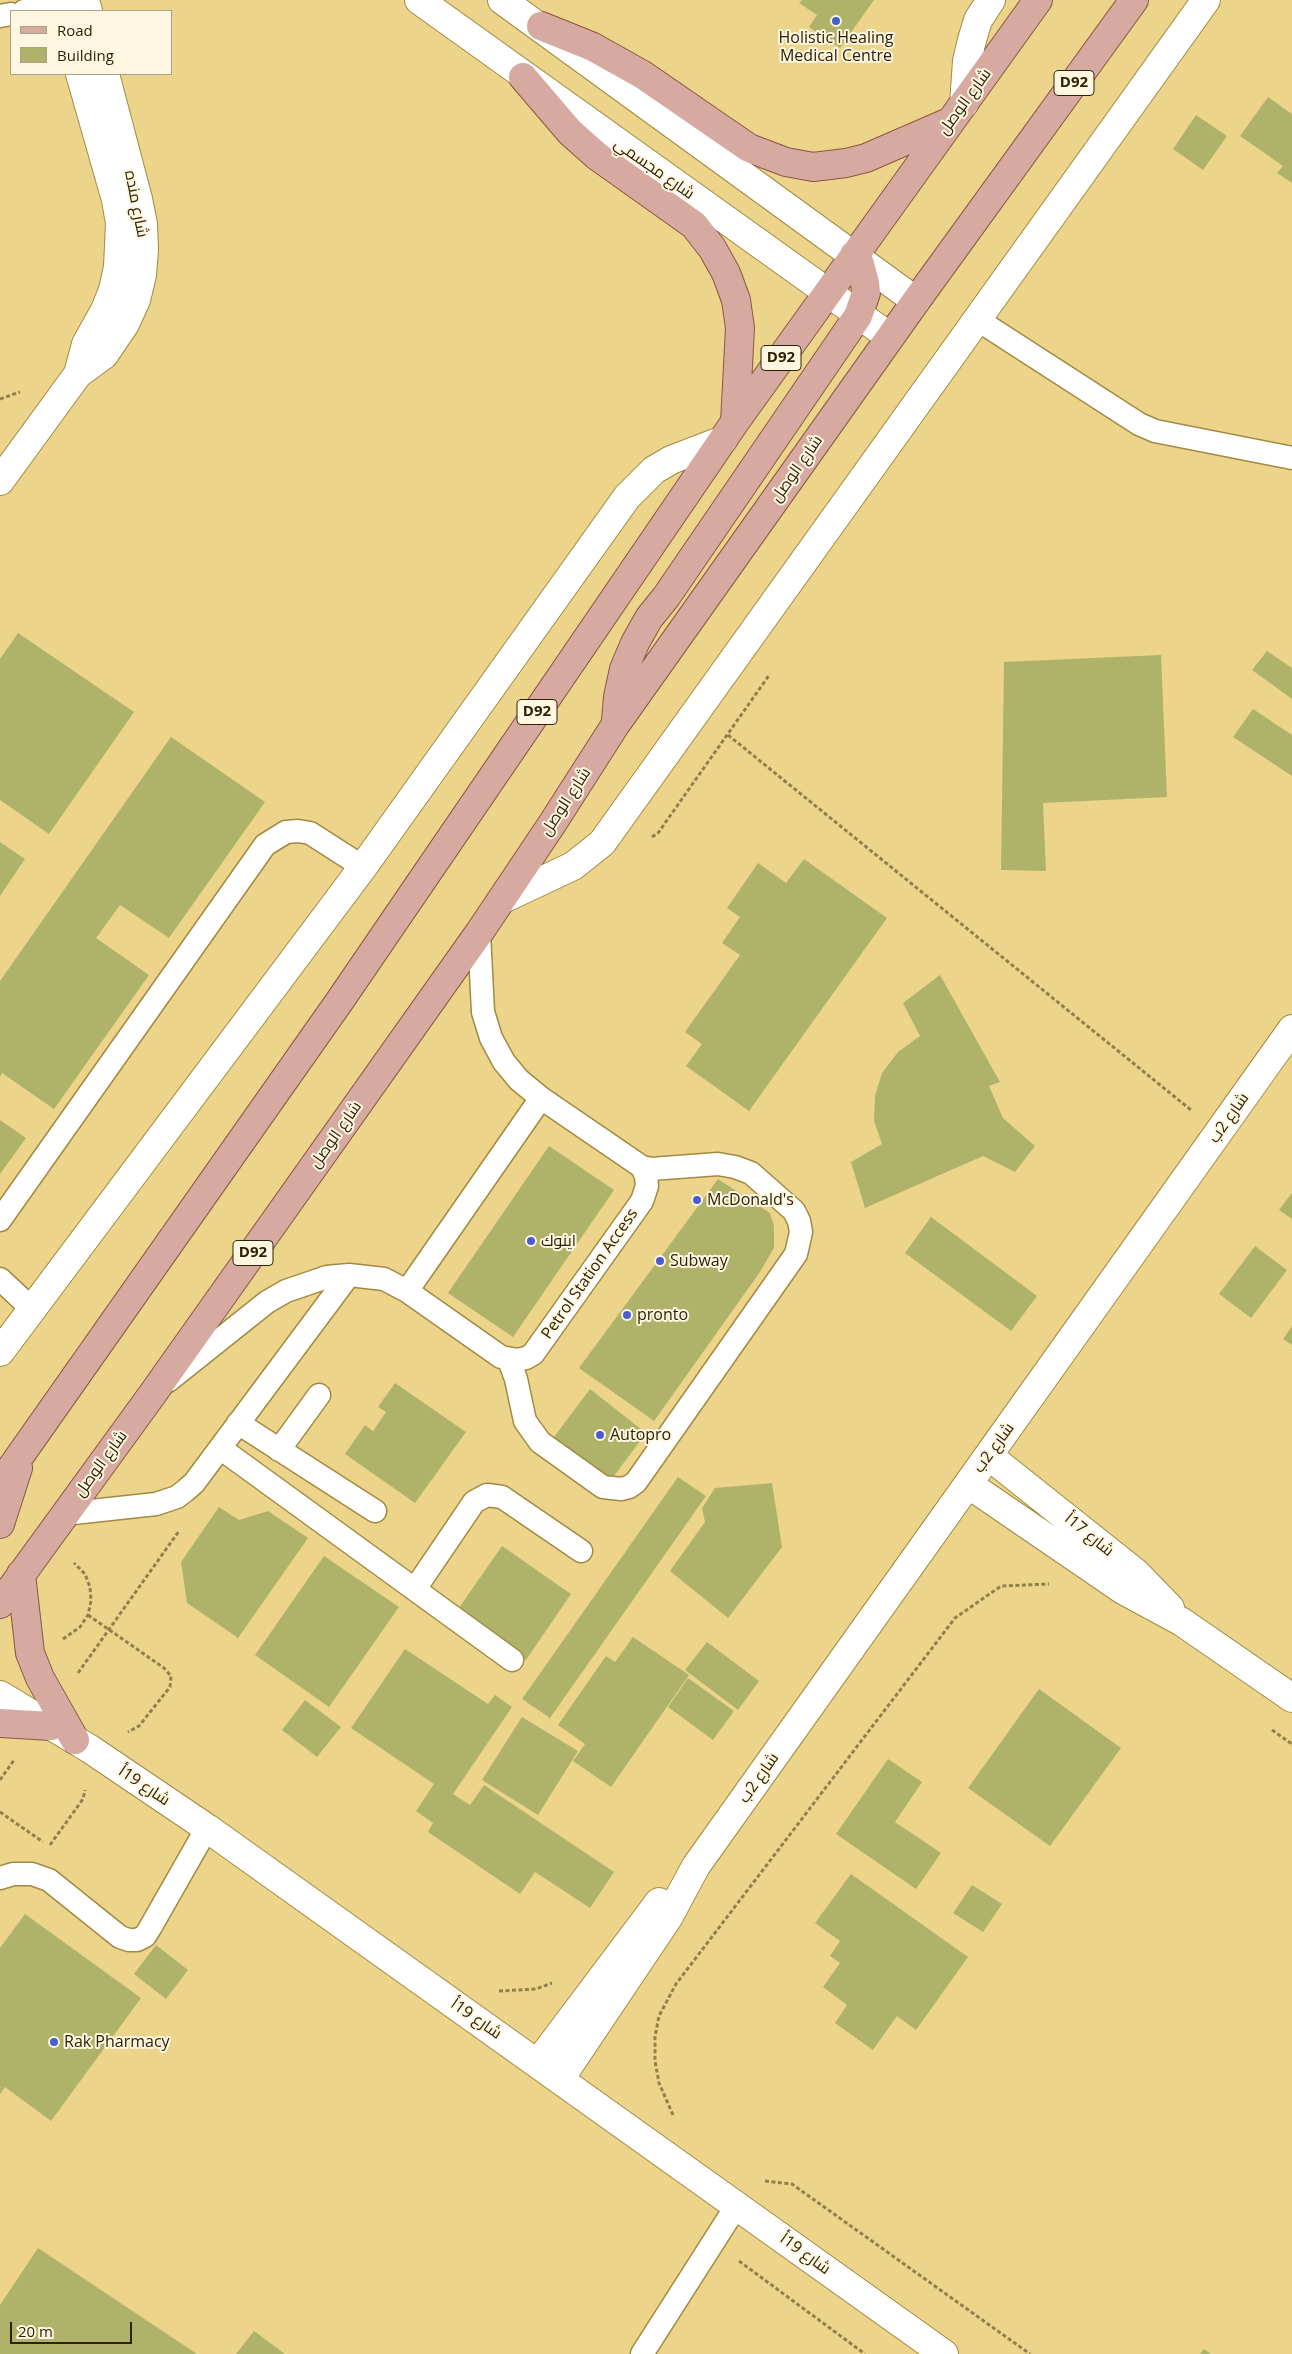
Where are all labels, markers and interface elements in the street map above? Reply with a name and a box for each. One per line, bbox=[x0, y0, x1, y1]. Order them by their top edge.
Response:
legend bbox=[10, 10, 172, 75]
marker: Holistic Healing Medical Centre bbox=[830, 15, 842, 27]
text: Road bbox=[57, 20, 93, 40]
place label: Holistic Healing Medical Centre bbox=[779, 28, 893, 66]
text: Building bbox=[57, 45, 114, 65]
street label: شارع الوصل bbox=[934, 65, 996, 139]
road number: D92 bbox=[1054, 70, 1094, 96]
street label: شارع مجسمي bbox=[610, 134, 698, 204]
street label: شارع منده bbox=[120, 169, 152, 239]
road number: D92 bbox=[761, 346, 801, 370]
street label: شارع الوصل bbox=[767, 432, 827, 506]
road number: D92 bbox=[517, 700, 557, 724]
street label: شارع الوصل bbox=[537, 764, 595, 840]
street label: شارع 2ب bbox=[1205, 1089, 1253, 1147]
street label: شارع الوصل bbox=[306, 1098, 366, 1172]
place label: McDonald's bbox=[707, 1190, 794, 1210]
marker: McDonald's bbox=[691, 1194, 703, 1206]
street label: Petrol Station Access bbox=[538, 1205, 642, 1343]
place label: اينوك bbox=[541, 1231, 576, 1251]
marker: اينوك bbox=[525, 1235, 537, 1247]
road number: D92 bbox=[233, 1240, 273, 1266]
place label: Subway bbox=[670, 1251, 728, 1271]
marker: Subway bbox=[654, 1255, 666, 1267]
place label: pronto bbox=[637, 1305, 688, 1325]
marker: pronto bbox=[621, 1309, 633, 1321]
street label: شارع 2ب bbox=[970, 1419, 1018, 1477]
place label: Autopro bbox=[610, 1425, 671, 1445]
street label: شارع الوصل bbox=[70, 1427, 132, 1501]
marker: Autopro bbox=[594, 1429, 606, 1441]
street label: شارع 17أ bbox=[1061, 1509, 1117, 1561]
street label: شارع 2ب bbox=[735, 1749, 783, 1807]
street label: شارع 19أ bbox=[115, 1762, 173, 1810]
street label: شارع 19أ bbox=[447, 1995, 505, 2043]
place label: Rak Pharmacy bbox=[64, 2032, 170, 2052]
marker: Rak Pharmacy bbox=[48, 2036, 60, 2048]
street label: شارع 19أ bbox=[776, 2229, 834, 2279]
scale bar bbox=[12, 2312, 135, 2344]
text: 20 m bbox=[18, 2321, 53, 2341]

